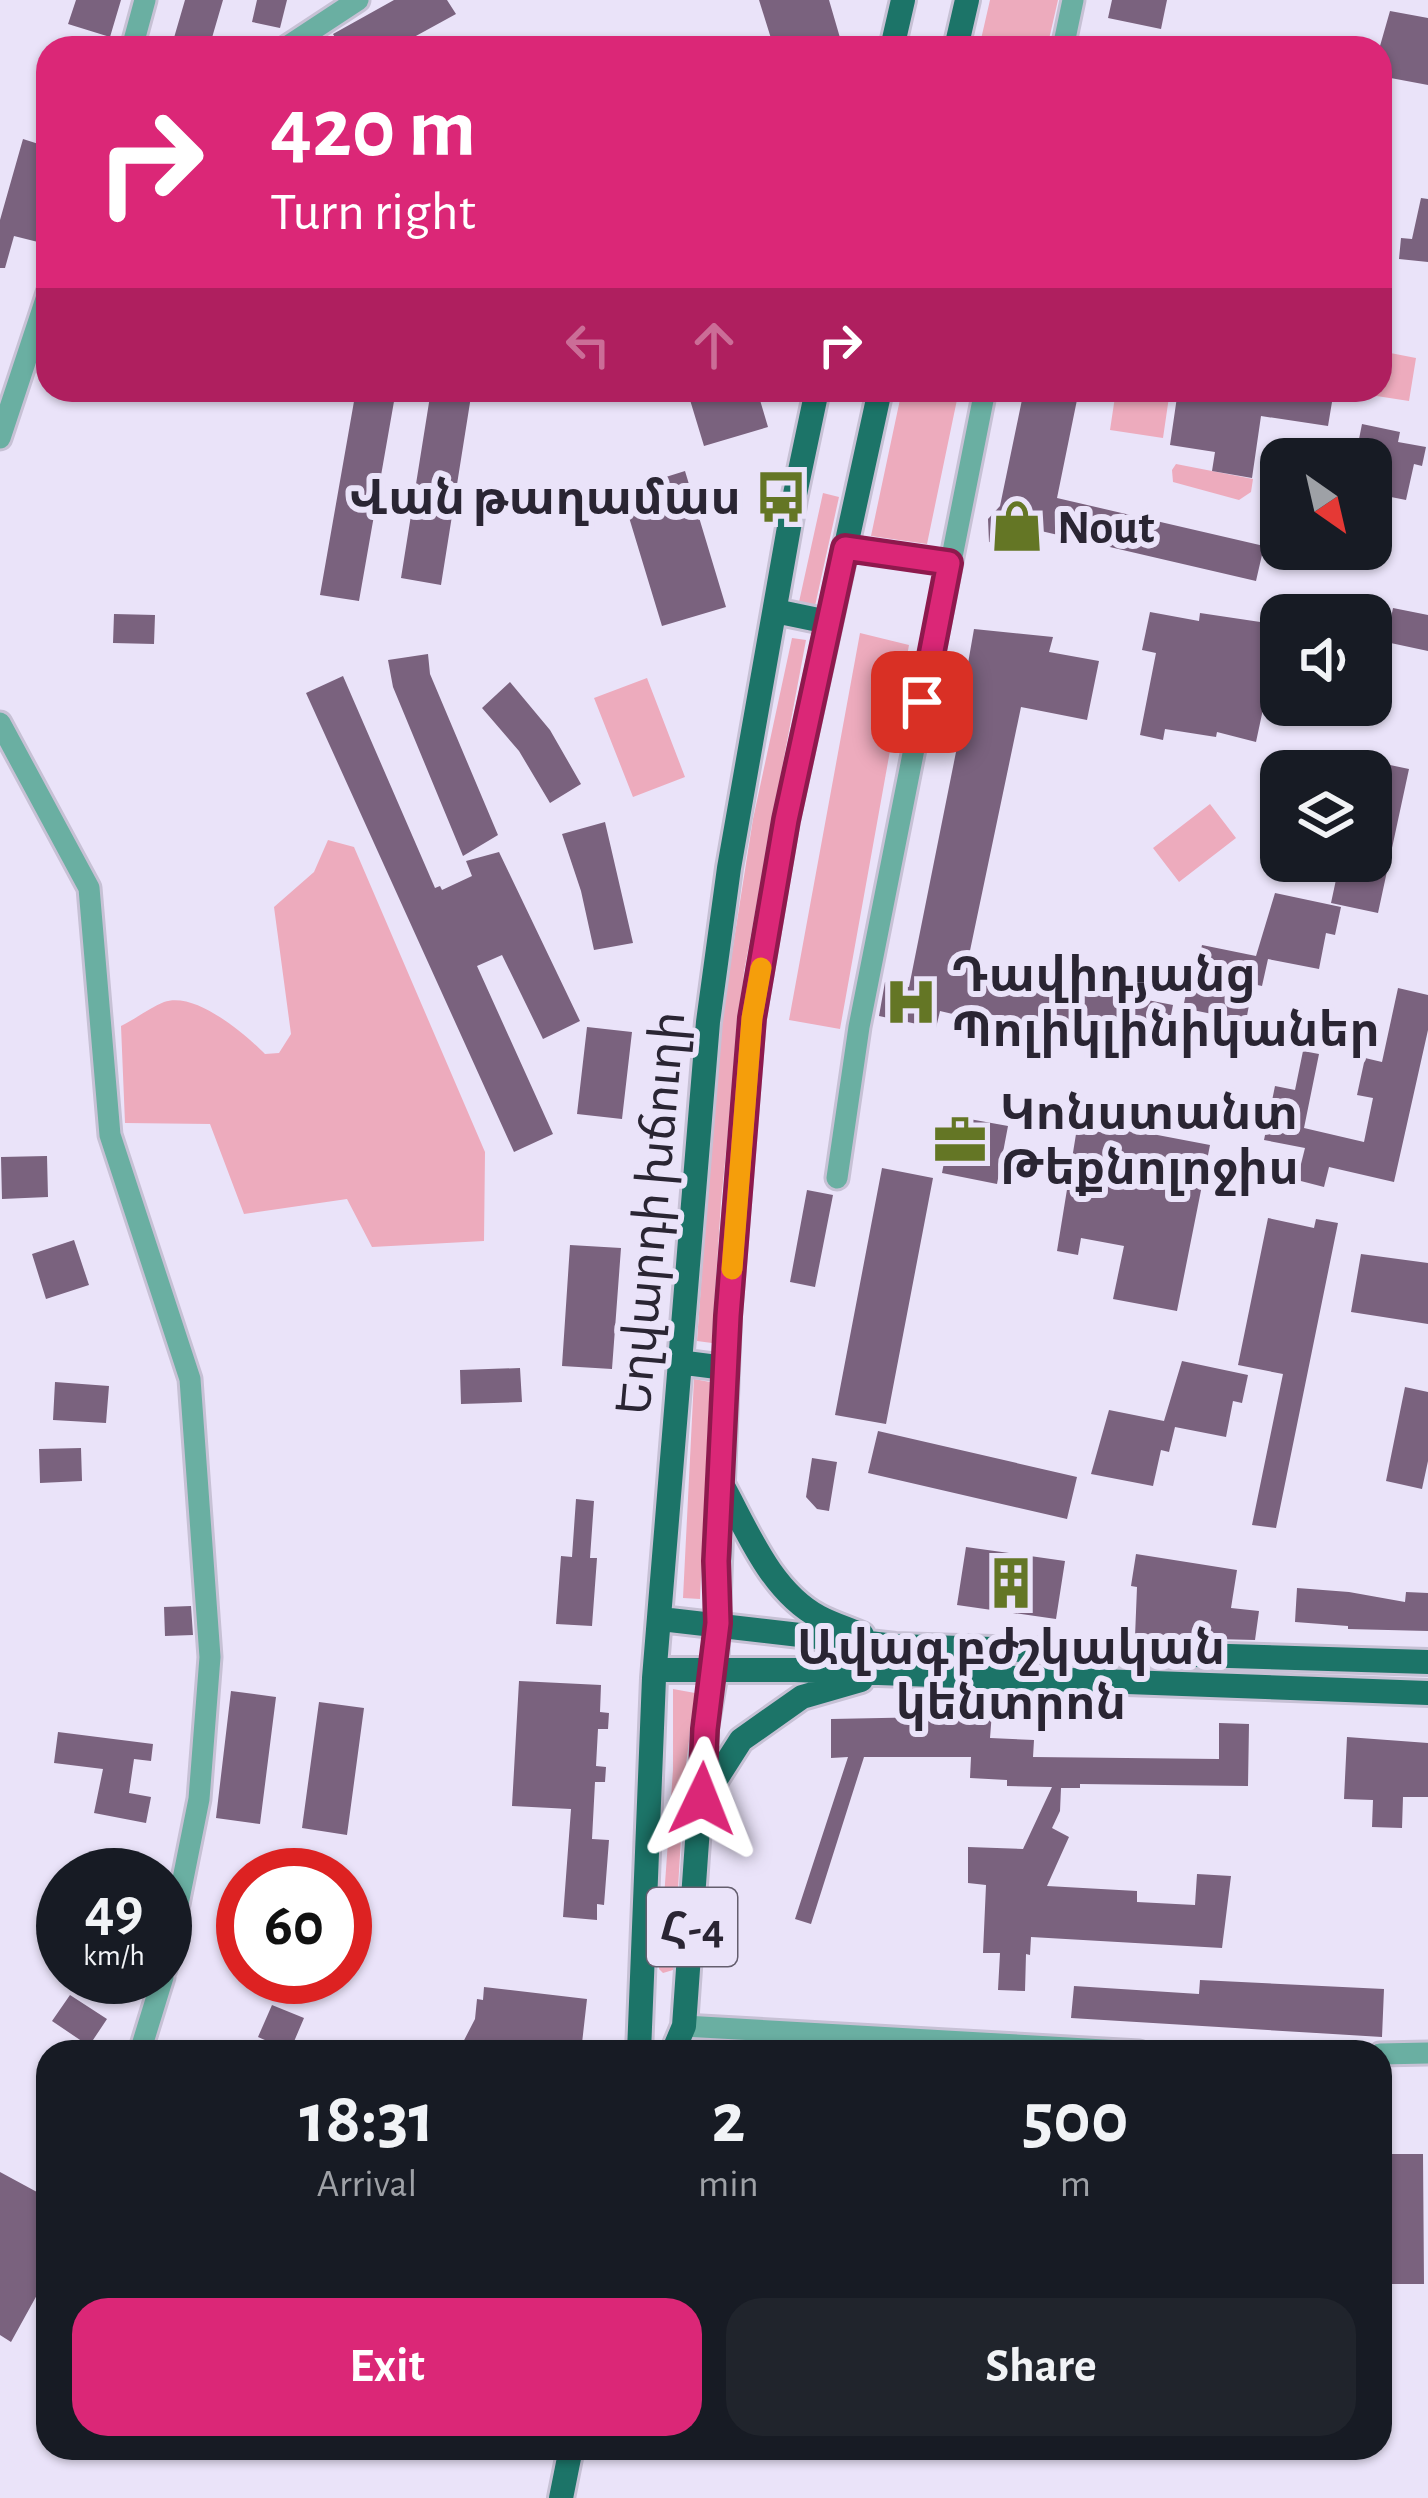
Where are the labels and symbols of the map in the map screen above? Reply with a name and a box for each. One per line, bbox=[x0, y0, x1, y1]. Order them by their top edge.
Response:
north arrow bbox=[1260, 438, 1392, 570]
bus stop icon: Վան թաղամաս bbox=[752, 468, 810, 526]
place label: Վան թաղամաս bbox=[349, 476, 741, 526]
shop icon: Nout bbox=[988, 497, 1046, 555]
place label: Nout bbox=[1057, 505, 1154, 553]
pin bbox=[871, 651, 973, 753]
place label: Դավիդյանց Պոլիկլինիկաներ bbox=[951, 953, 1380, 1058]
hospital icon: Դավիդյանց Պոլիկլինիկաներ bbox=[882, 973, 940, 1031]
street label: Եղվարդի խճուղի bbox=[611, 1009, 696, 1417]
place label: Կոնստանտ Թեքնոլոջիս bbox=[1000, 1091, 1299, 1196]
office icon: Կոնստանտ Թեքնոլոջիս bbox=[931, 1111, 989, 1169]
building icon: Ավագ բժշկական կենտրոն bbox=[982, 1554, 1040, 1612]
place label: Ավագ բժշկական կենտրոն bbox=[797, 1626, 1225, 1731]
position arrow bbox=[639, 1736, 765, 1862]
speed limit sign: 60 bbox=[216, 1848, 372, 2004]
road number: Հ-4 bbox=[647, 1888, 737, 1966]

